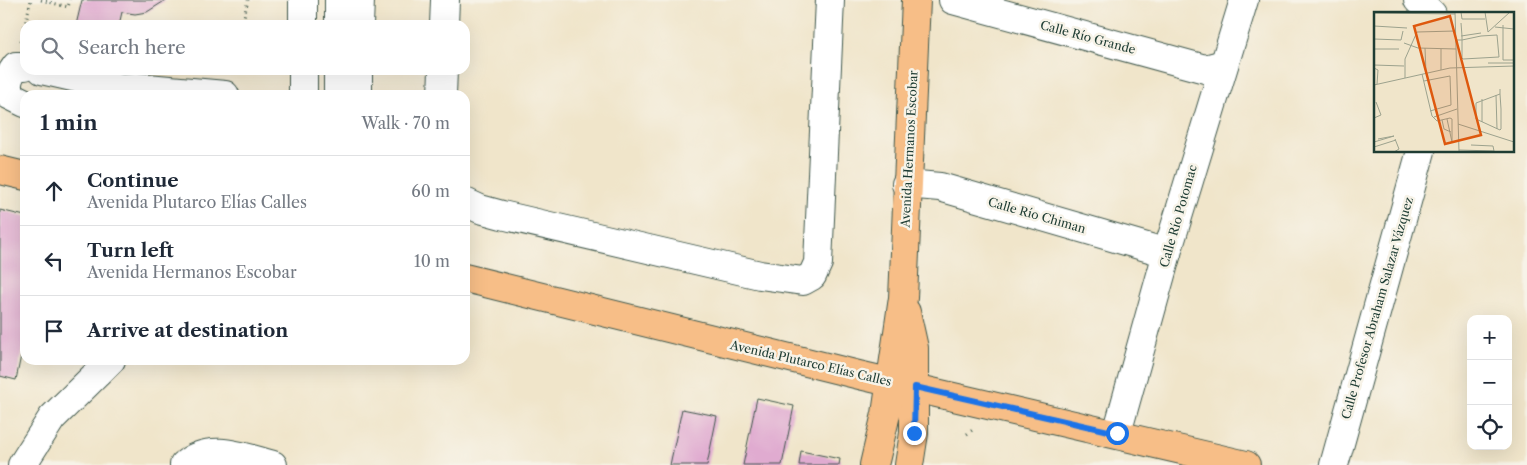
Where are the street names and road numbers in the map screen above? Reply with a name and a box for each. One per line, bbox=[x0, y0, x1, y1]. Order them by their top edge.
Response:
street label: Calle Río Grande bbox=[1039, 17, 1138, 57]
street label: Avenida Hermanos Escobar bbox=[897, 70, 921, 229]
street label: Calle Río Potomac bbox=[1156, 163, 1200, 269]
street label: Calle Río Chiman bbox=[986, 194, 1088, 236]
street label: Calle Profesor Abraham Salazar Vázquez bbox=[1338, 195, 1416, 421]
street label: Avenida Plutarco Elías Calles bbox=[728, 337, 893, 389]

